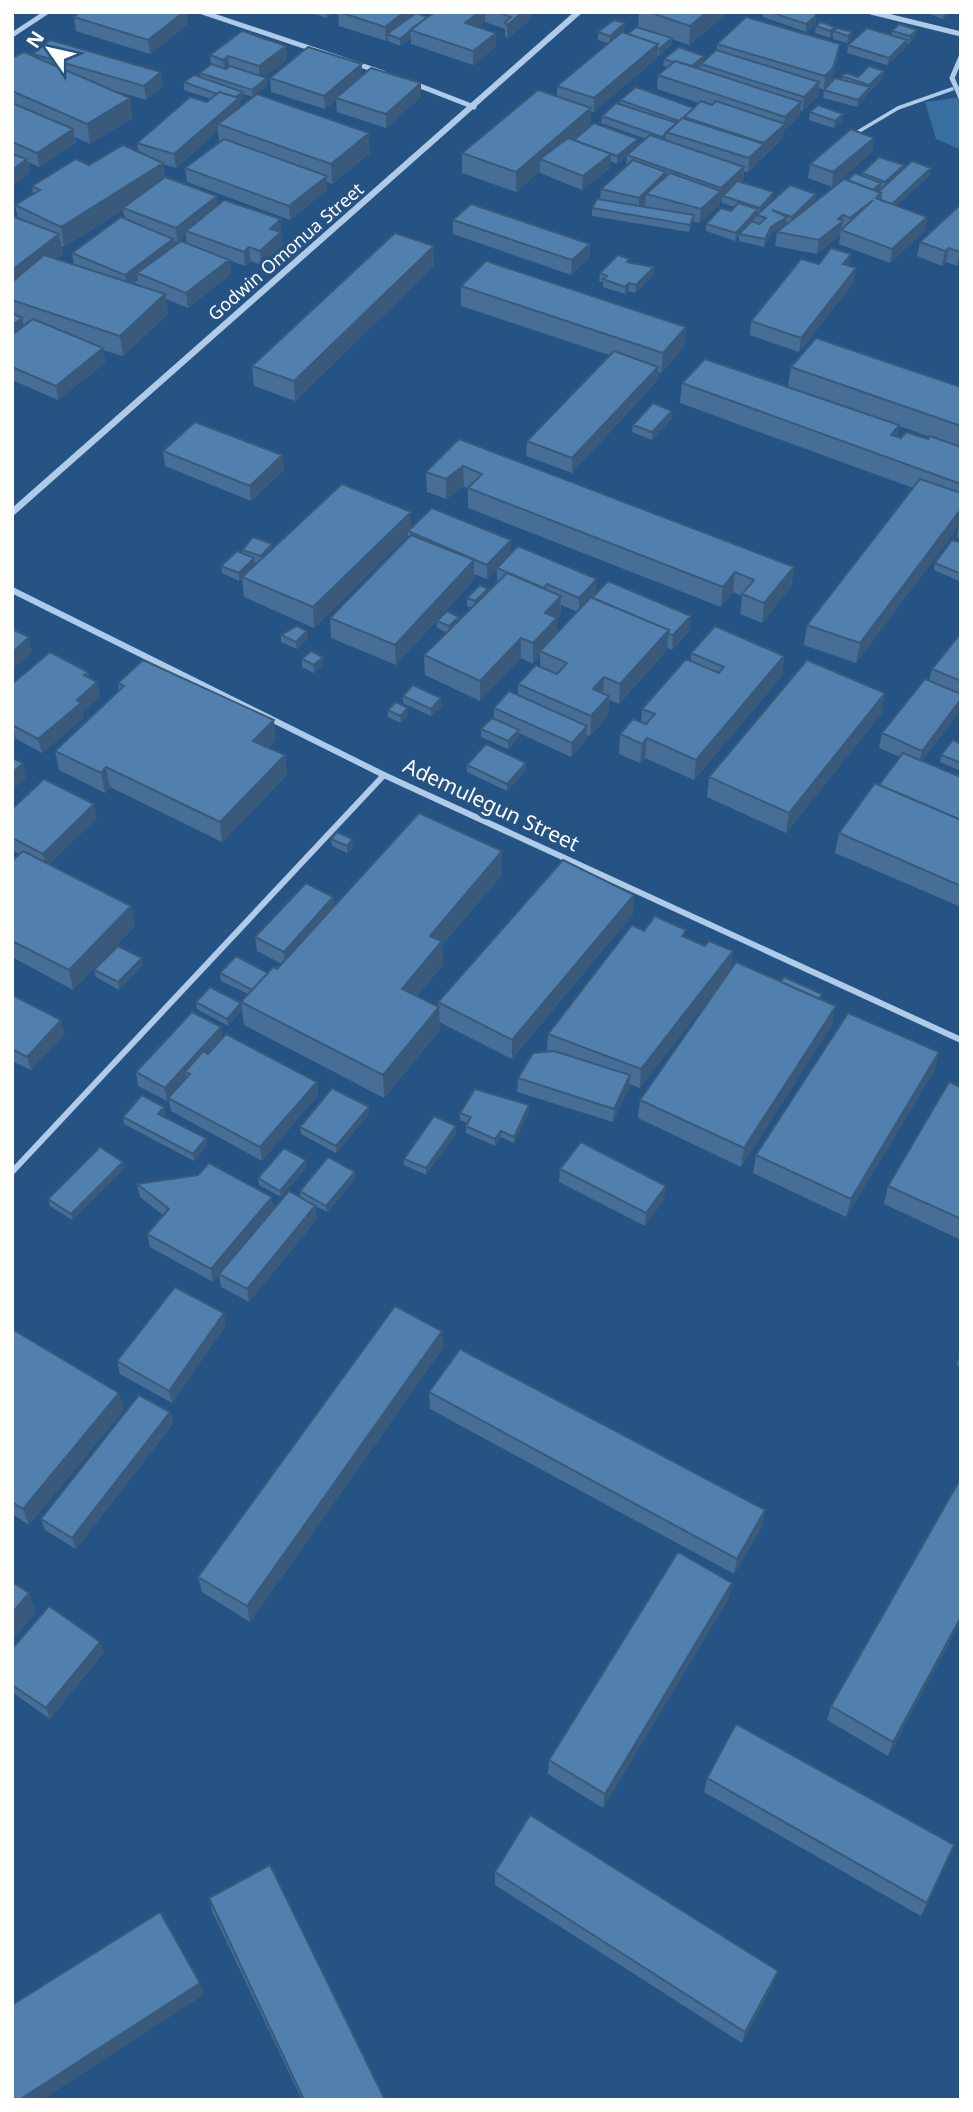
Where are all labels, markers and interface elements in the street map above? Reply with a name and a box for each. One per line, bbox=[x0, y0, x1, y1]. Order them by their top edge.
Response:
north arrow bbox=[14, 14, 84, 84]
text: N bbox=[20, 26, 50, 53]
street label: Godwin Omonua Street bbox=[202, 177, 369, 325]
street label: Ademulegun Street bbox=[399, 751, 584, 857]

